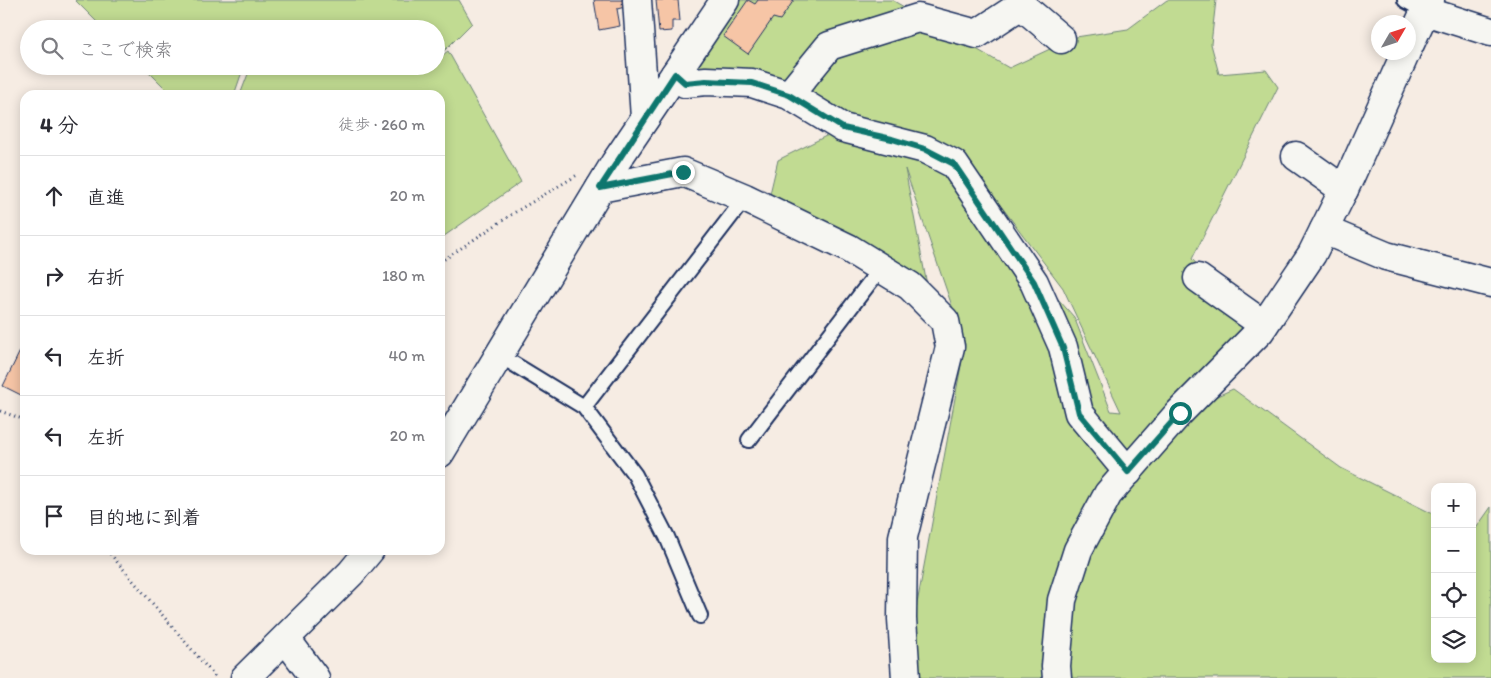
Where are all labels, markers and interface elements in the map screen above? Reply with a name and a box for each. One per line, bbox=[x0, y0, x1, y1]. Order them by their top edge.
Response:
north arrow bbox=[1371, 15, 1416, 60]
search box bbox=[20, 20, 445, 75]
icon: search bbox=[38, 34, 66, 62]
text: ここで検索 bbox=[78, 38, 173, 61]
text: 4 分 bbox=[40, 112, 78, 137]
text: 徒歩 · 260 m bbox=[338, 115, 425, 134]
route end bbox=[672, 161, 695, 184]
icon: ahead bbox=[40, 182, 68, 210]
text: 直進 bbox=[87, 186, 125, 209]
text: 20 m bbox=[390, 186, 425, 205]
icon: right bbox=[40, 262, 68, 290]
text: 右折 bbox=[87, 266, 125, 289]
text: 180 m bbox=[382, 266, 425, 285]
icon: left bbox=[40, 342, 68, 370]
text: 左折 bbox=[87, 346, 125, 369]
text: 40 m bbox=[388, 346, 425, 365]
route start bbox=[1169, 402, 1192, 425]
icon: left bbox=[40, 422, 68, 450]
text: 左折 bbox=[87, 426, 125, 449]
text: 20 m bbox=[390, 426, 425, 445]
map controls bbox=[1431, 483, 1476, 663]
button: + bbox=[1431, 483, 1476, 528]
icon: arrive bbox=[40, 502, 68, 530]
text: 目的地に到着 bbox=[87, 506, 201, 529]
button: − bbox=[1431, 528, 1476, 573]
button: locate bbox=[1431, 573, 1476, 618]
button: layers bbox=[1431, 618, 1476, 663]

